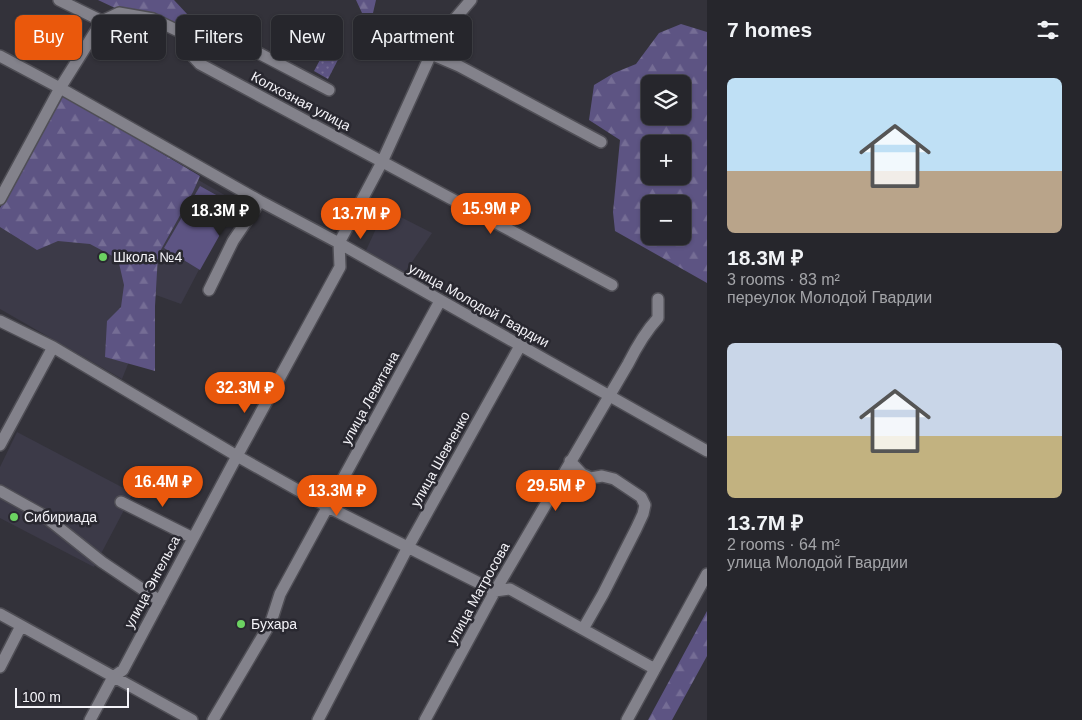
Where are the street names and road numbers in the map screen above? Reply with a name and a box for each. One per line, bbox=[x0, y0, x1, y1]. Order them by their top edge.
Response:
street label: Колхозная улица bbox=[249, 68, 354, 134]
street label: улица Молодой Гвардии bbox=[406, 260, 552, 350]
street label: улица Левитана bbox=[338, 348, 402, 447]
street label: улица Шевченко bbox=[407, 408, 473, 510]
street label: улица Энгельса bbox=[121, 533, 183, 631]
street label: улица Матросова bbox=[443, 539, 513, 647]

